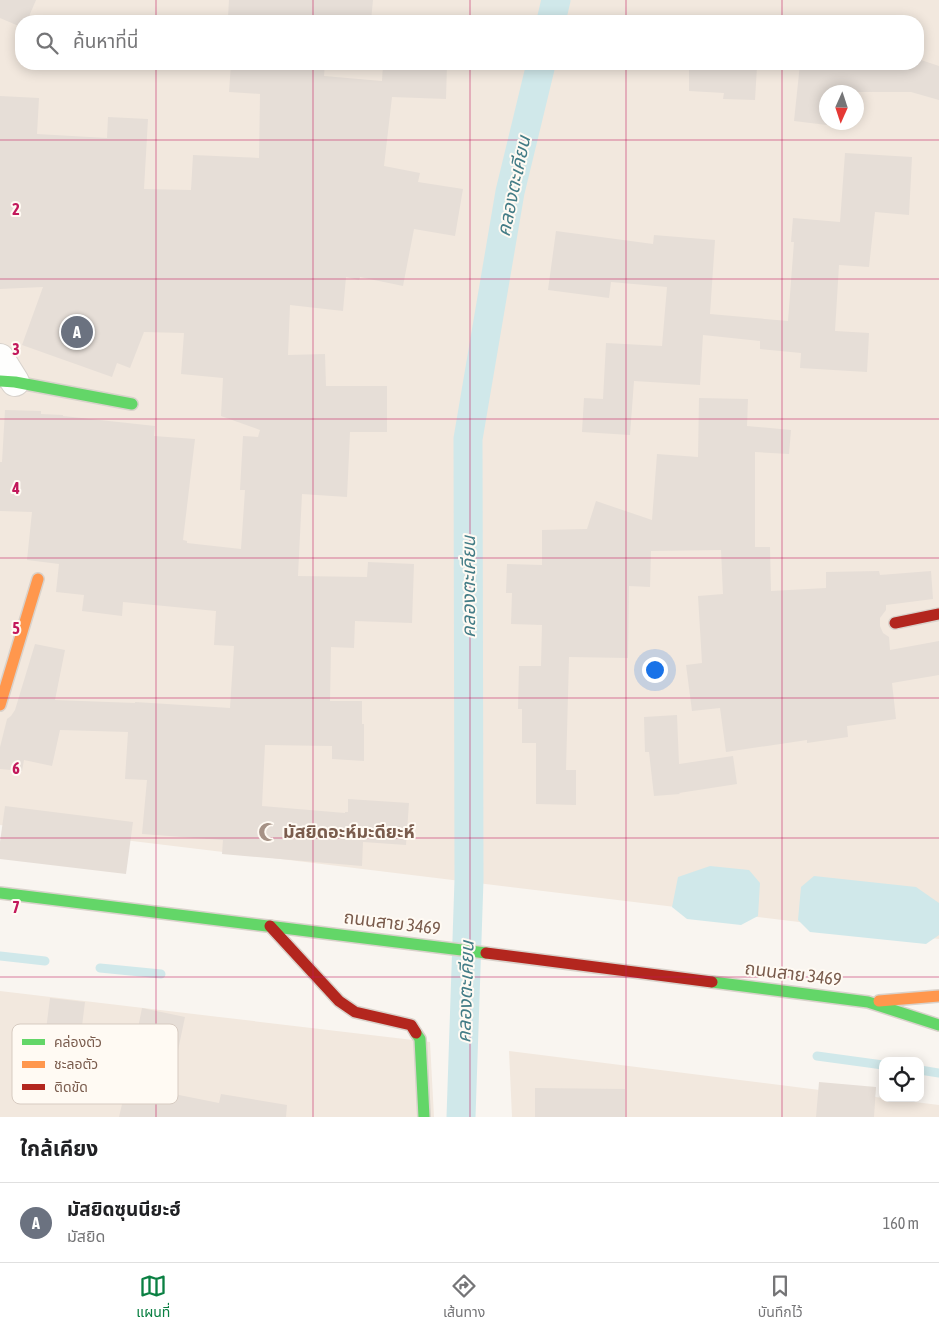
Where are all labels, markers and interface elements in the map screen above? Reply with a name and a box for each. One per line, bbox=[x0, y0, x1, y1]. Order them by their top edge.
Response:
search box bbox=[15, 15, 924, 70]
icon: search bbox=[33, 29, 61, 57]
text: ค้นหาที่นี่ bbox=[73, 30, 138, 52]
north arrow bbox=[819, 85, 864, 130]
water label: คลองตะเคียน bbox=[492, 132, 535, 238]
text: 2 bbox=[12, 200, 20, 218]
pin: A bbox=[61, 313, 93, 351]
text: 3 bbox=[12, 340, 20, 358]
text: 4 bbox=[11, 479, 20, 497]
water label: คลองตะเคียน bbox=[457, 535, 479, 638]
text: 5 bbox=[12, 619, 20, 637]
your location bbox=[642, 657, 668, 683]
text: 6 bbox=[12, 759, 20, 777]
mosque icon: มัสยิดอะห์มะดียะห์ bbox=[257, 821, 279, 843]
place label: มัสยิดอะห์มะดียะห์ bbox=[283, 821, 415, 842]
text: 7 bbox=[12, 898, 20, 916]
street label: ถนนสาย 3469 bbox=[342, 906, 442, 939]
water label: คลองตะเคียน bbox=[452, 939, 478, 1043]
street label: ถนนสาย 3469 bbox=[743, 957, 843, 990]
legend bbox=[12, 1024, 178, 1104]
text: คล่องตัว bbox=[54, 1034, 102, 1050]
text: ชะลอตัว bbox=[54, 1056, 98, 1072]
map controls bbox=[879, 1057, 924, 1102]
button: locate bbox=[879, 1057, 924, 1102]
text: ติดขัด bbox=[54, 1079, 88, 1095]
text: ใกล้เคียง bbox=[20, 1136, 98, 1160]
text: มัสยิดซุนนียะฮ์ bbox=[67, 1198, 181, 1220]
text: A bbox=[32, 1214, 40, 1232]
text: 160 m bbox=[883, 1214, 919, 1232]
text: มัสยิด bbox=[67, 1227, 105, 1245]
tab: แผนที่ bbox=[136, 1272, 170, 1323]
tab: เส้นทาง bbox=[443, 1272, 485, 1323]
tab: บันทึกไว้ bbox=[758, 1272, 803, 1323]

